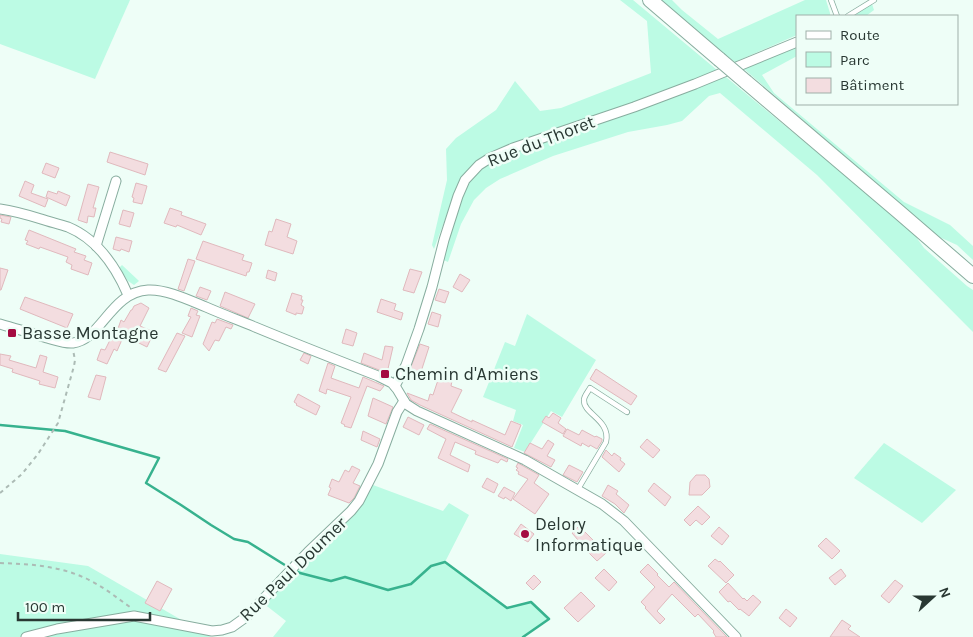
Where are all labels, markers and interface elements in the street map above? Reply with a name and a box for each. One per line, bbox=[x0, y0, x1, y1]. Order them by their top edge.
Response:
legend bbox=[796, 15, 958, 105]
text: Route bbox=[840, 26, 880, 44]
text: Parc bbox=[840, 51, 870, 69]
text: Bâtiment bbox=[840, 76, 904, 94]
street label: Rue du Thoret bbox=[484, 110, 598, 172]
place label: Basse Montagne bbox=[22, 322, 158, 344]
marker: Basse Montagne bbox=[6, 327, 18, 339]
place label: Chemin d'Amiens bbox=[395, 363, 539, 385]
marker: Chemin d'Amiens bbox=[379, 368, 391, 380]
street label: Rue Paul Doumer bbox=[235, 512, 352, 626]
place label: Delory Informatique bbox=[535, 513, 643, 556]
marker: Delory Informatique bbox=[519, 528, 531, 540]
north arrow bbox=[908, 572, 958, 622]
text: N bbox=[935, 585, 954, 600]
scale bar bbox=[18, 590, 150, 622]
text: 100 m bbox=[25, 598, 65, 616]

